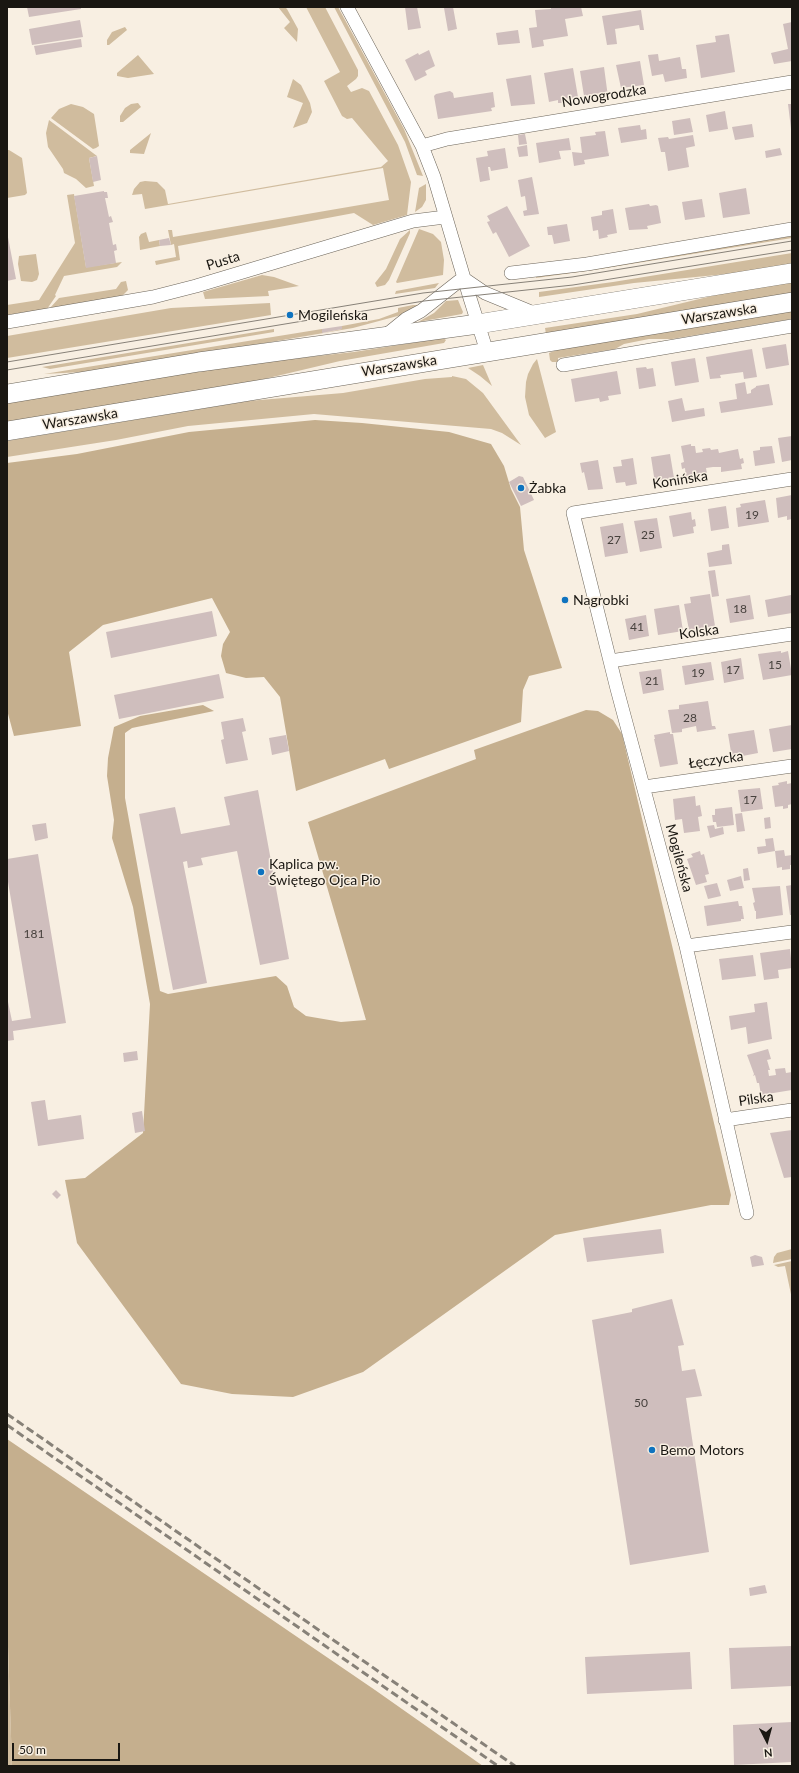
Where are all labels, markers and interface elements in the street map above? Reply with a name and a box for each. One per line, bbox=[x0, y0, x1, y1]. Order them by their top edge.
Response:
street label: Nowogrodzka bbox=[561, 81, 647, 111]
street label: Pusta bbox=[204, 248, 242, 274]
street label: Warszawska bbox=[680, 300, 758, 328]
place label: Mogileńska bbox=[298, 307, 368, 323]
marker: Mogileńska bbox=[285, 310, 295, 320]
street label: Warszawska bbox=[360, 352, 438, 380]
street label: Warszawska bbox=[41, 405, 119, 433]
street label: Konińska bbox=[651, 467, 709, 493]
place label: Żabka bbox=[529, 480, 566, 496]
marker: Żabka bbox=[516, 483, 526, 493]
house number: 19 bbox=[745, 508, 759, 522]
house number: 25 bbox=[641, 528, 655, 542]
house number: 27 bbox=[607, 533, 621, 547]
place label: Nagrobki bbox=[573, 592, 629, 608]
marker: Nagrobki bbox=[560, 595, 570, 605]
house number: 18 bbox=[733, 602, 747, 616]
house number: 41 bbox=[630, 620, 644, 634]
street label: Kolska bbox=[678, 621, 720, 643]
house number: 15 bbox=[768, 658, 782, 672]
house number: 17 bbox=[726, 663, 740, 677]
house number: 19 bbox=[691, 666, 705, 680]
house number: 21 bbox=[645, 674, 659, 688]
house number: 28 bbox=[683, 711, 697, 725]
street label: Łęczycka bbox=[688, 748, 744, 772]
house number: 17 bbox=[743, 793, 757, 807]
street label: Mogileńska bbox=[662, 822, 696, 894]
place label: Kaplica pw. Świętego Ojca Pio bbox=[269, 856, 380, 888]
marker: Kaplica pw. Świętego Ojca Pio bbox=[256, 867, 266, 877]
house number: 181 bbox=[24, 927, 44, 941]
street label: Pilska bbox=[737, 1088, 775, 1110]
house number: 50 bbox=[634, 1396, 648, 1410]
place label: Bemo Motors bbox=[660, 1442, 744, 1458]
marker: Bemo Motors bbox=[647, 1445, 657, 1455]
north arrow bbox=[747, 1721, 787, 1761]
scale bar bbox=[14, 1735, 122, 1761]
text: 50 m bbox=[19, 1742, 46, 1757]
text: N bbox=[763, 1747, 773, 1760]

